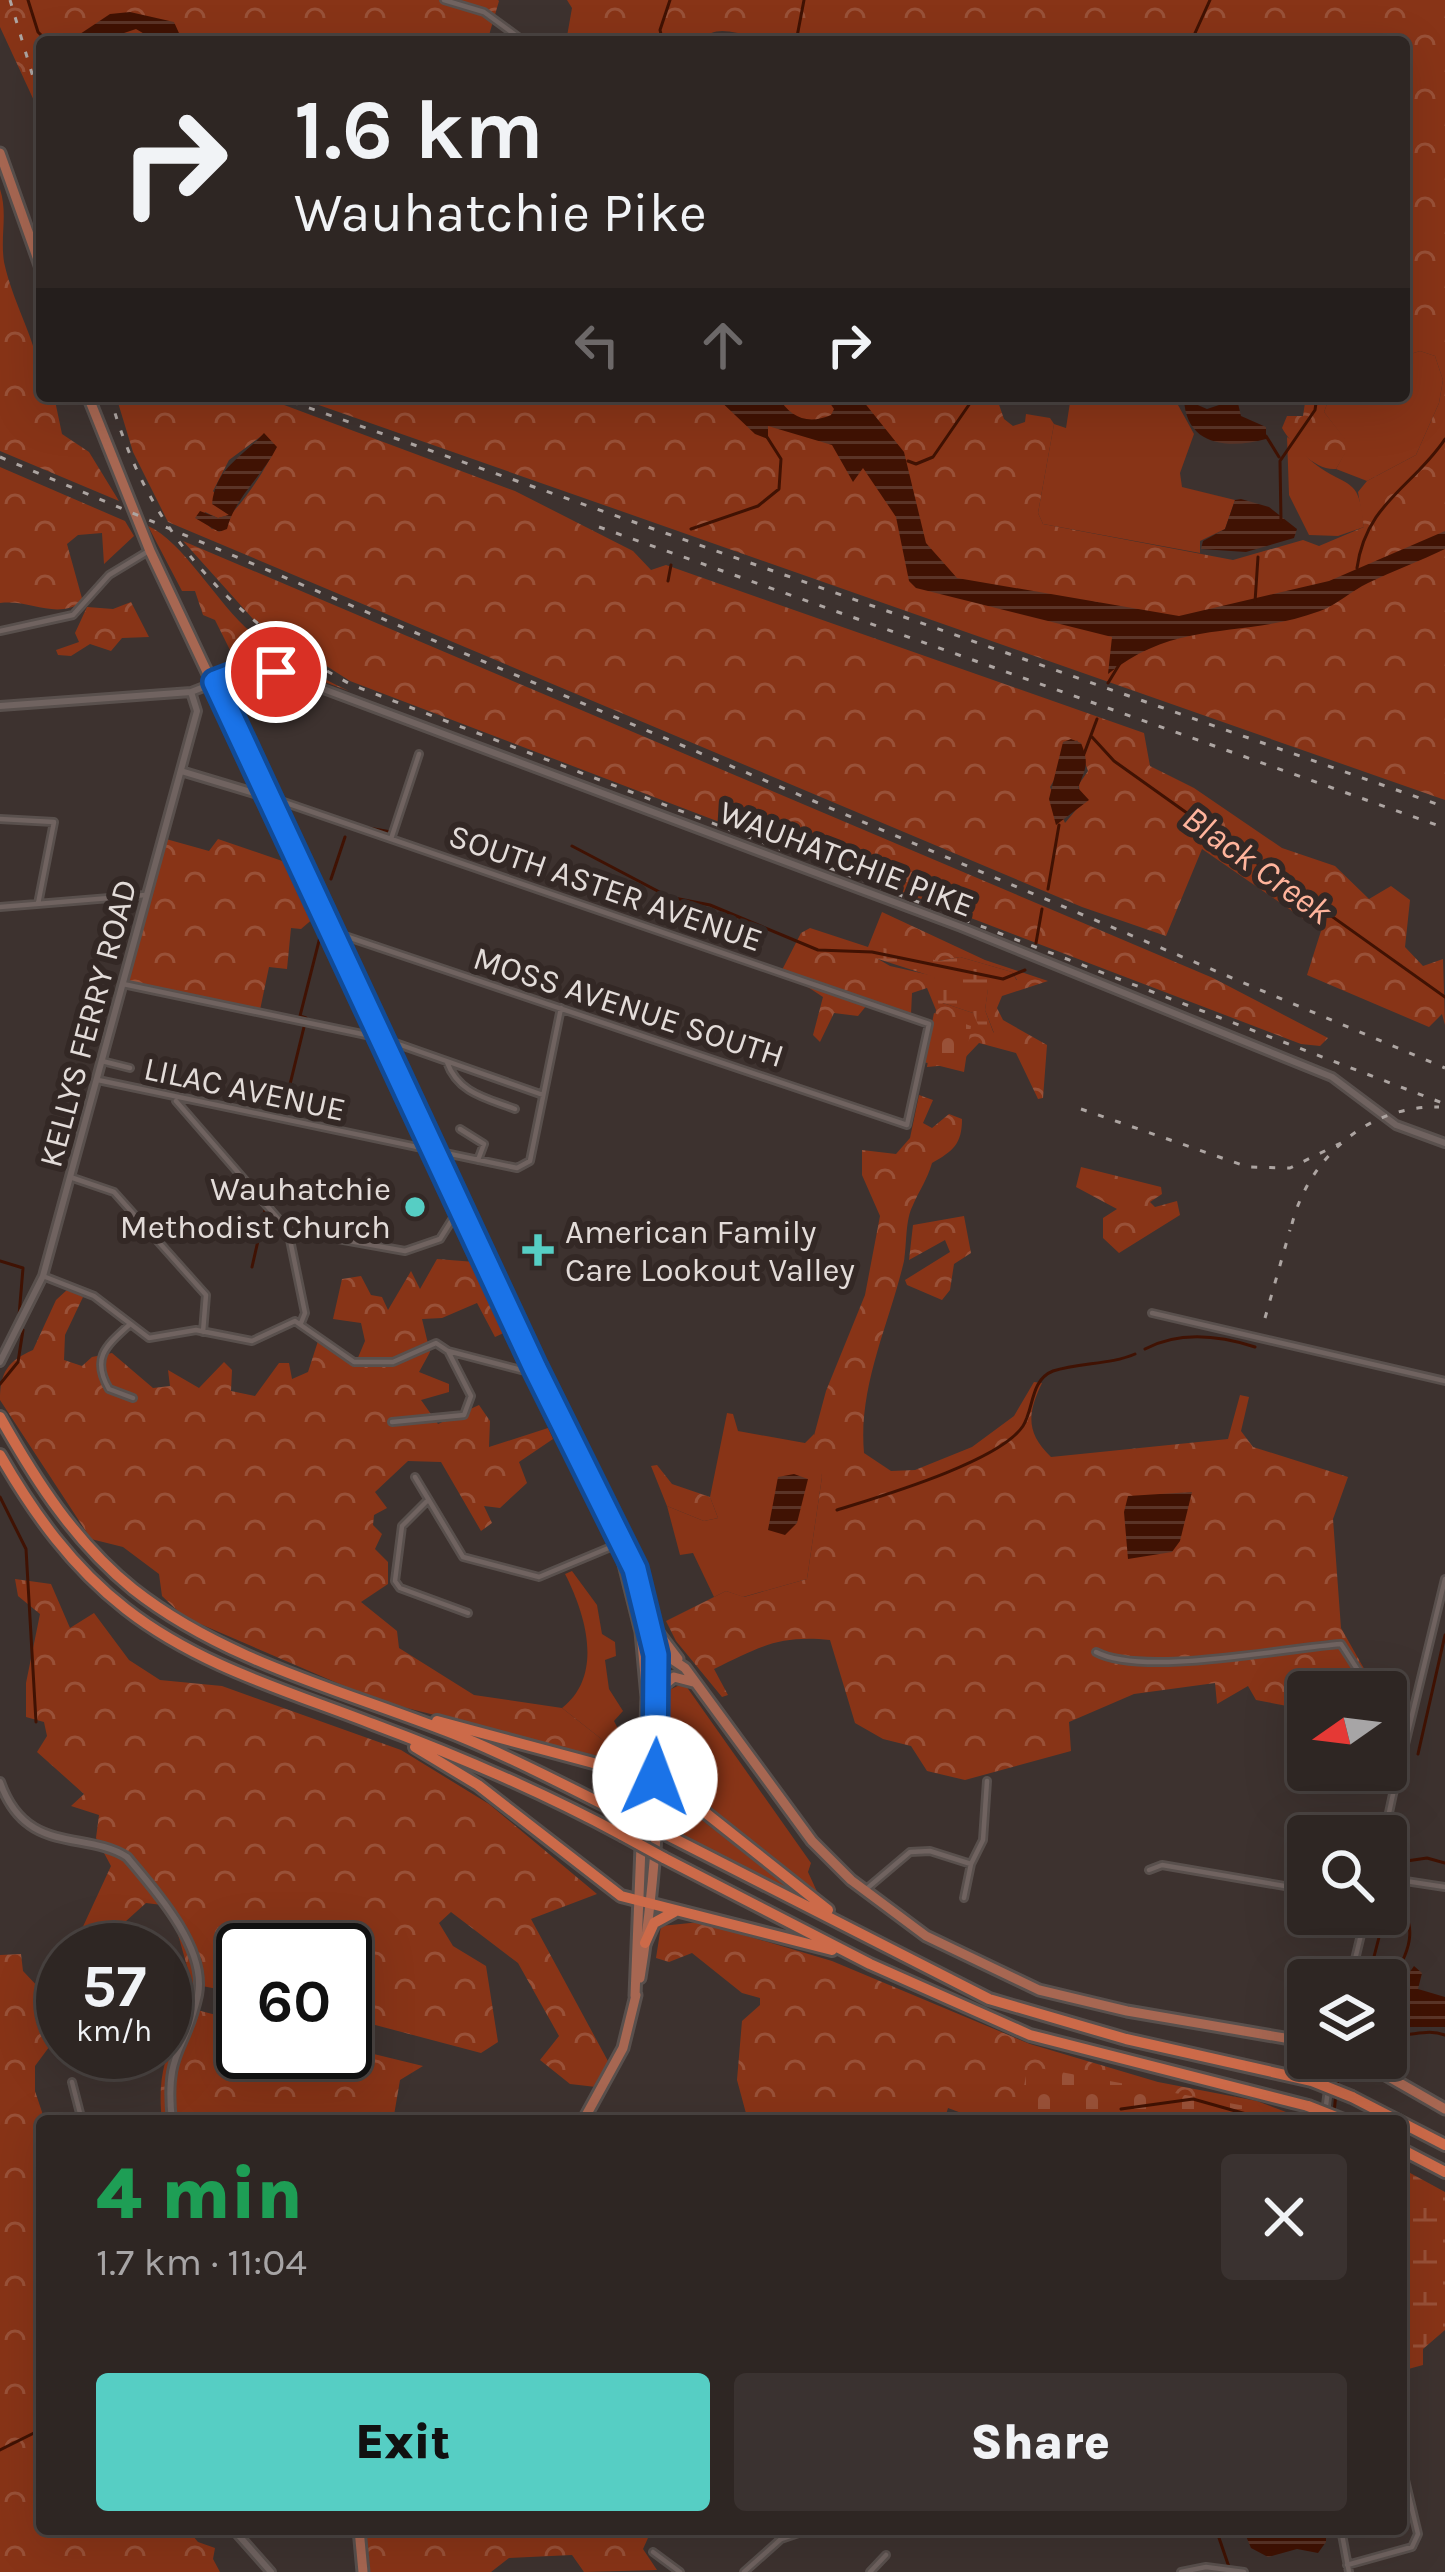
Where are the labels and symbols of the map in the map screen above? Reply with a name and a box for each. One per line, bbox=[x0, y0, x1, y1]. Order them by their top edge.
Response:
pin bbox=[225, 621, 327, 723]
street label: WAUHATCHIE PIKE bbox=[714, 793, 979, 925]
water label: Black Creek bbox=[1175, 797, 1341, 933]
street label: SOUTH ASTER AVENUE bbox=[444, 816, 767, 959]
street label: KELLYS FERRY ROAD bbox=[31, 875, 145, 1171]
street label: MOSS AVENUE SOUTH bbox=[469, 939, 789, 1075]
street label: LILAC AVENUE bbox=[141, 1049, 349, 1129]
place label: Wauhatchie Methodist Church bbox=[120, 1170, 391, 1246]
marker: Wauhatchie Methodist Church bbox=[402, 1194, 428, 1220]
place label: American Family Care Lookout Valley bbox=[565, 1213, 855, 1289]
marker: American Family Care Lookout Valley bbox=[522, 1234, 554, 1266]
north arrow bbox=[1287, 1671, 1407, 1791]
position arrow bbox=[592, 1715, 718, 1841]
speed limit sign: 60 bbox=[216, 1923, 372, 2079]

